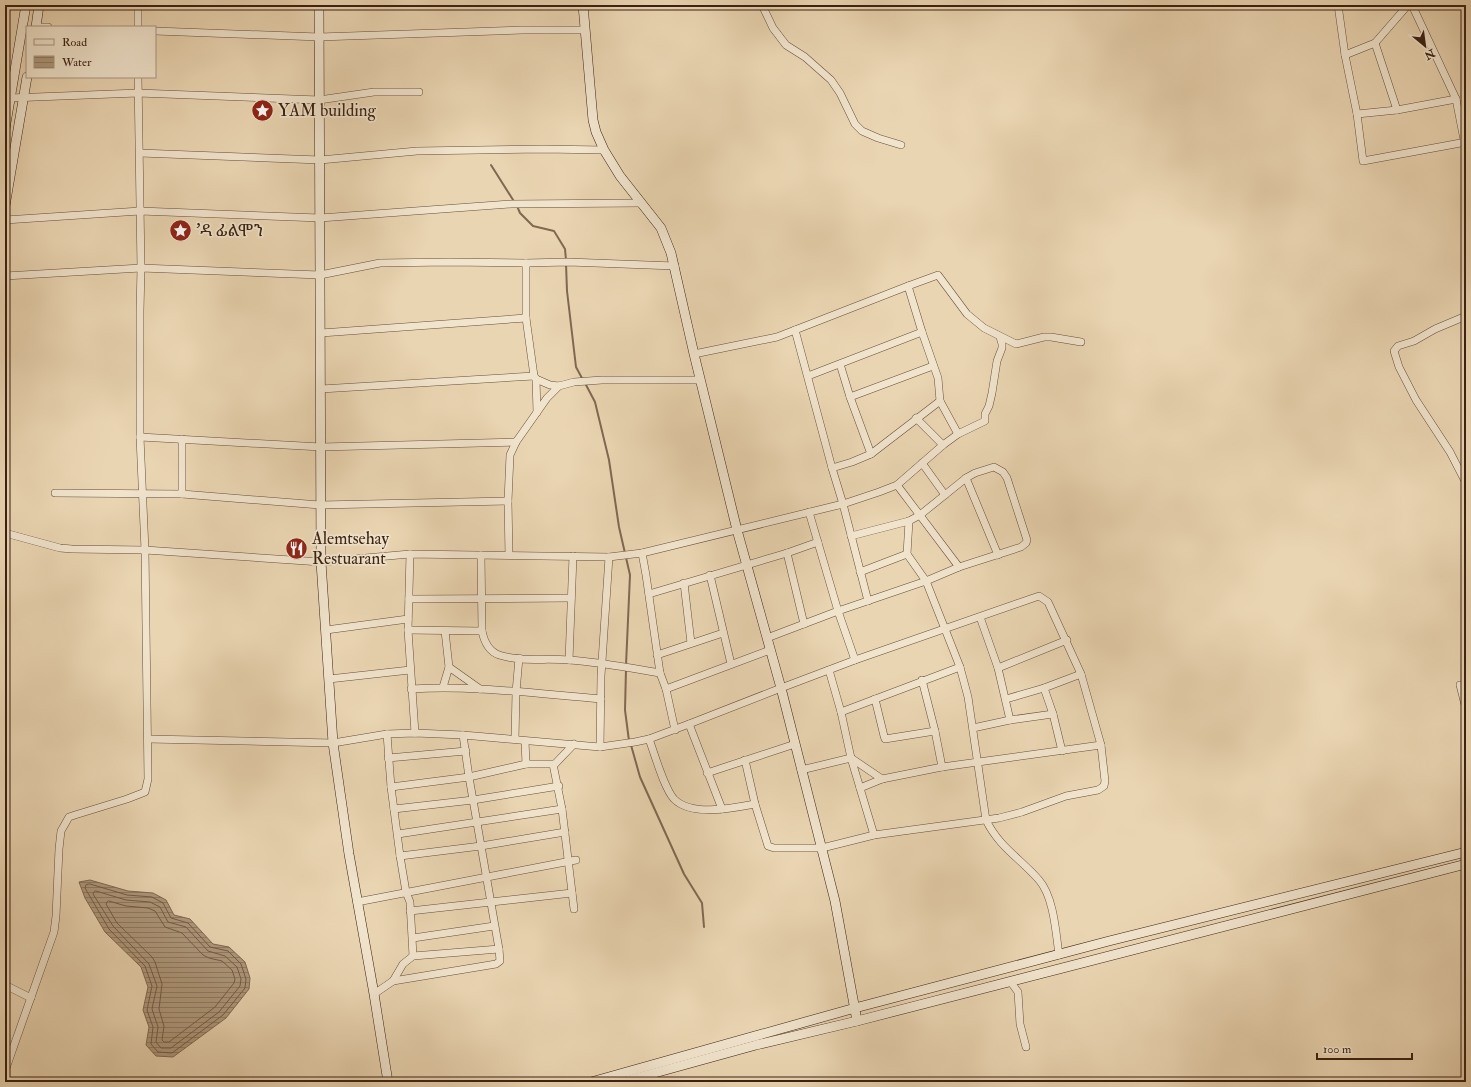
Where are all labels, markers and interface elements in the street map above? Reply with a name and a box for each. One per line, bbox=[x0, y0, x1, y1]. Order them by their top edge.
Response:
legend bbox=[26, 26, 156, 78]
north arrow bbox=[1405, 26, 1445, 66]
text: Road bbox=[62, 35, 87, 50]
text: N bbox=[1421, 46, 1438, 63]
text: Water bbox=[61, 55, 92, 70]
place icon: YAM building bbox=[249, 97, 275, 123]
place label: YAM building bbox=[278, 100, 377, 121]
place icon: 'ዳ ፊልሞን bbox=[168, 217, 194, 243]
place label: 'ዳ ፊልሞን bbox=[196, 220, 263, 241]
place label: Alemtsehay Restuarant bbox=[311, 528, 389, 569]
restaurant icon: Alemtsehay Restuarant bbox=[283, 535, 309, 561]
scale bar bbox=[1317, 1035, 1412, 1061]
text: 100 m bbox=[1323, 1042, 1352, 1057]

